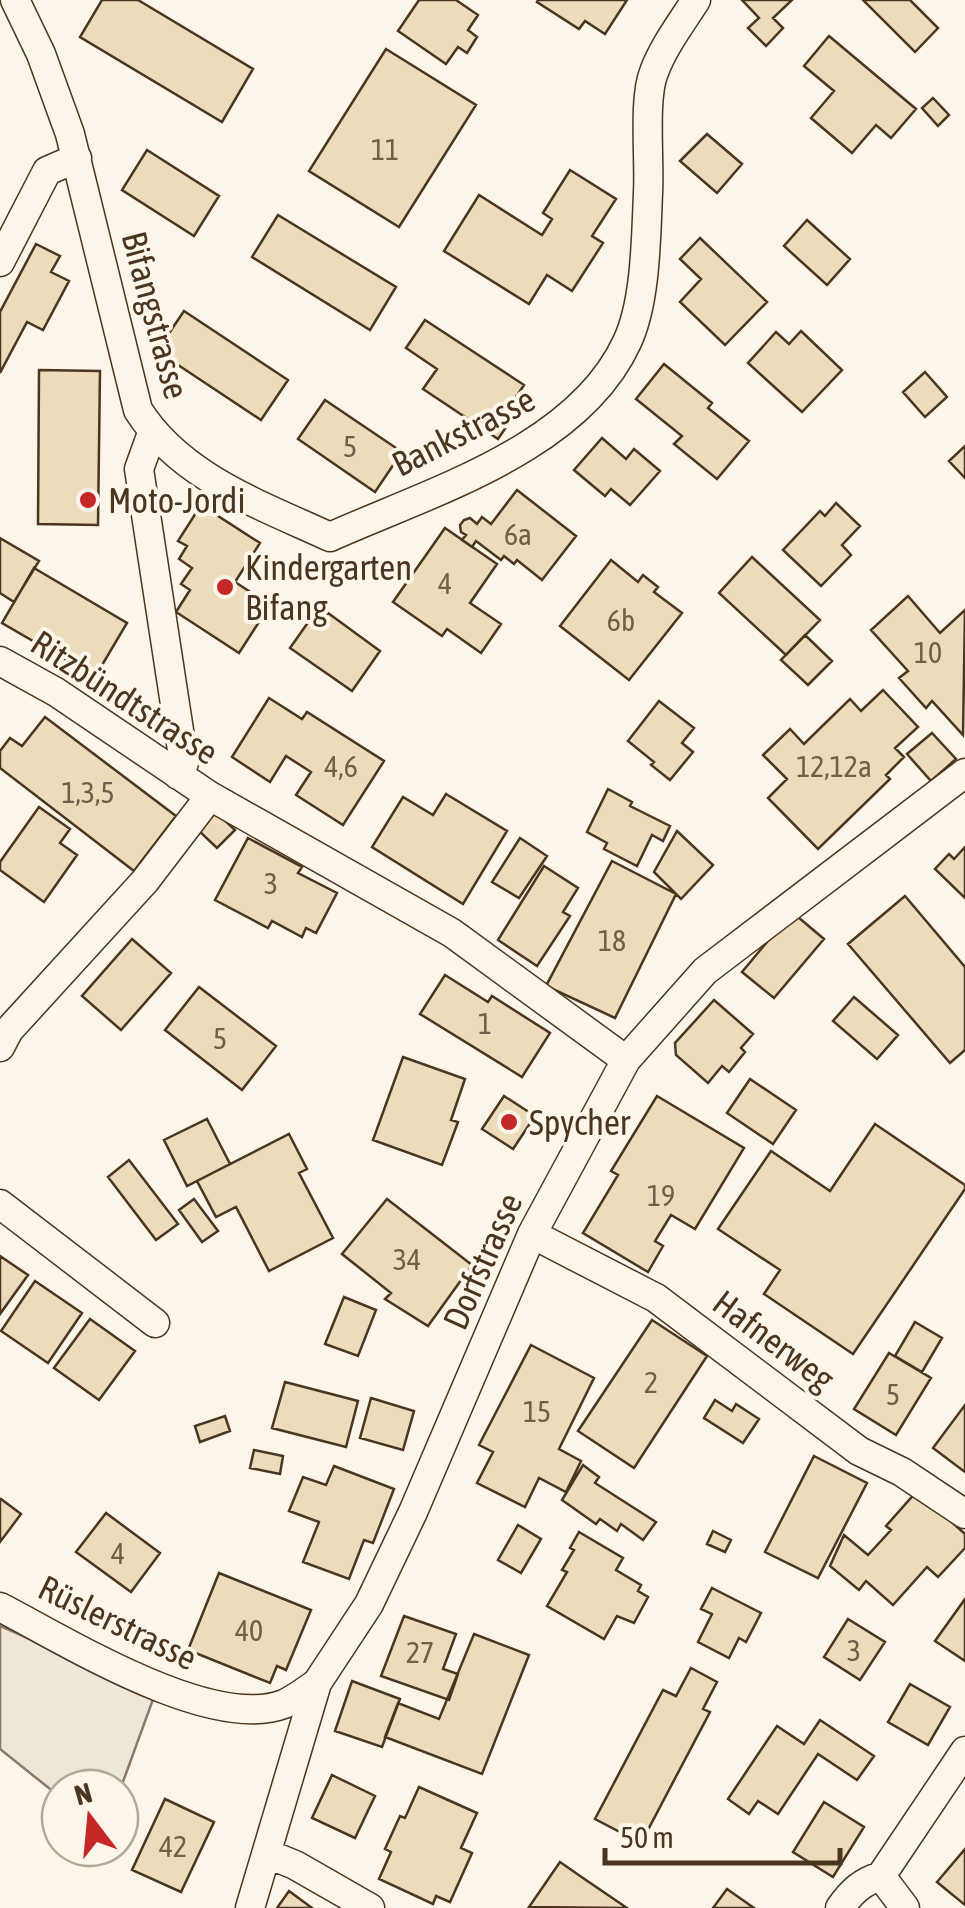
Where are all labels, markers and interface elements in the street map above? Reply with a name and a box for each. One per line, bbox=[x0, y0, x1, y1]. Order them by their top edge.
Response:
house number: 11 bbox=[371, 132, 399, 166]
street label: Bifangstrasse bbox=[114, 227, 198, 403]
street label: Bankstrasse bbox=[385, 378, 541, 484]
house number: 5 bbox=[343, 429, 357, 463]
place label: Moto-Jordi bbox=[108, 480, 245, 520]
marker: Moto-Jordi bbox=[77, 489, 99, 511]
house number: 6a bbox=[504, 517, 532, 551]
place label: Kindergarten Bifang bbox=[245, 547, 412, 627]
house number: 4 bbox=[438, 566, 452, 600]
marker: Kindergarten Bifang bbox=[214, 576, 236, 598]
house number: 6b bbox=[607, 603, 635, 637]
street label: Ritzbündtstrasse bbox=[24, 622, 226, 772]
house number: 10 bbox=[914, 635, 942, 669]
house number: 4,6 bbox=[324, 749, 358, 783]
house number: 12,12a bbox=[796, 749, 872, 783]
house number: 1,3,5 bbox=[62, 775, 114, 809]
house number: 3 bbox=[264, 866, 278, 900]
house number: 18 bbox=[598, 923, 626, 957]
house number: 1 bbox=[478, 1006, 492, 1040]
house number: 5 bbox=[213, 1021, 227, 1055]
place label: Spycher bbox=[529, 1102, 631, 1142]
marker: Spycher bbox=[498, 1111, 520, 1133]
house number: 19 bbox=[647, 1178, 675, 1212]
street label: Dorfstrasse bbox=[434, 1187, 530, 1335]
house number: 34 bbox=[393, 1242, 421, 1276]
street label: Hafnerweg bbox=[706, 1282, 842, 1398]
house number: 2 bbox=[644, 1365, 658, 1399]
house number: 5 bbox=[886, 1377, 900, 1411]
house number: 15 bbox=[523, 1394, 551, 1428]
house number: 4 bbox=[111, 1536, 125, 1570]
street label: Rüslerstrasse bbox=[32, 1567, 204, 1677]
house number: 40 bbox=[235, 1613, 263, 1647]
house number: 3 bbox=[847, 1633, 861, 1667]
house number: 27 bbox=[406, 1635, 434, 1669]
north arrow bbox=[40, 1768, 140, 1868]
text: N bbox=[71, 1776, 95, 1812]
scale bar bbox=[605, 1803, 840, 1865]
text: 50 m bbox=[620, 1820, 674, 1854]
house number: 42 bbox=[159, 1829, 187, 1863]

